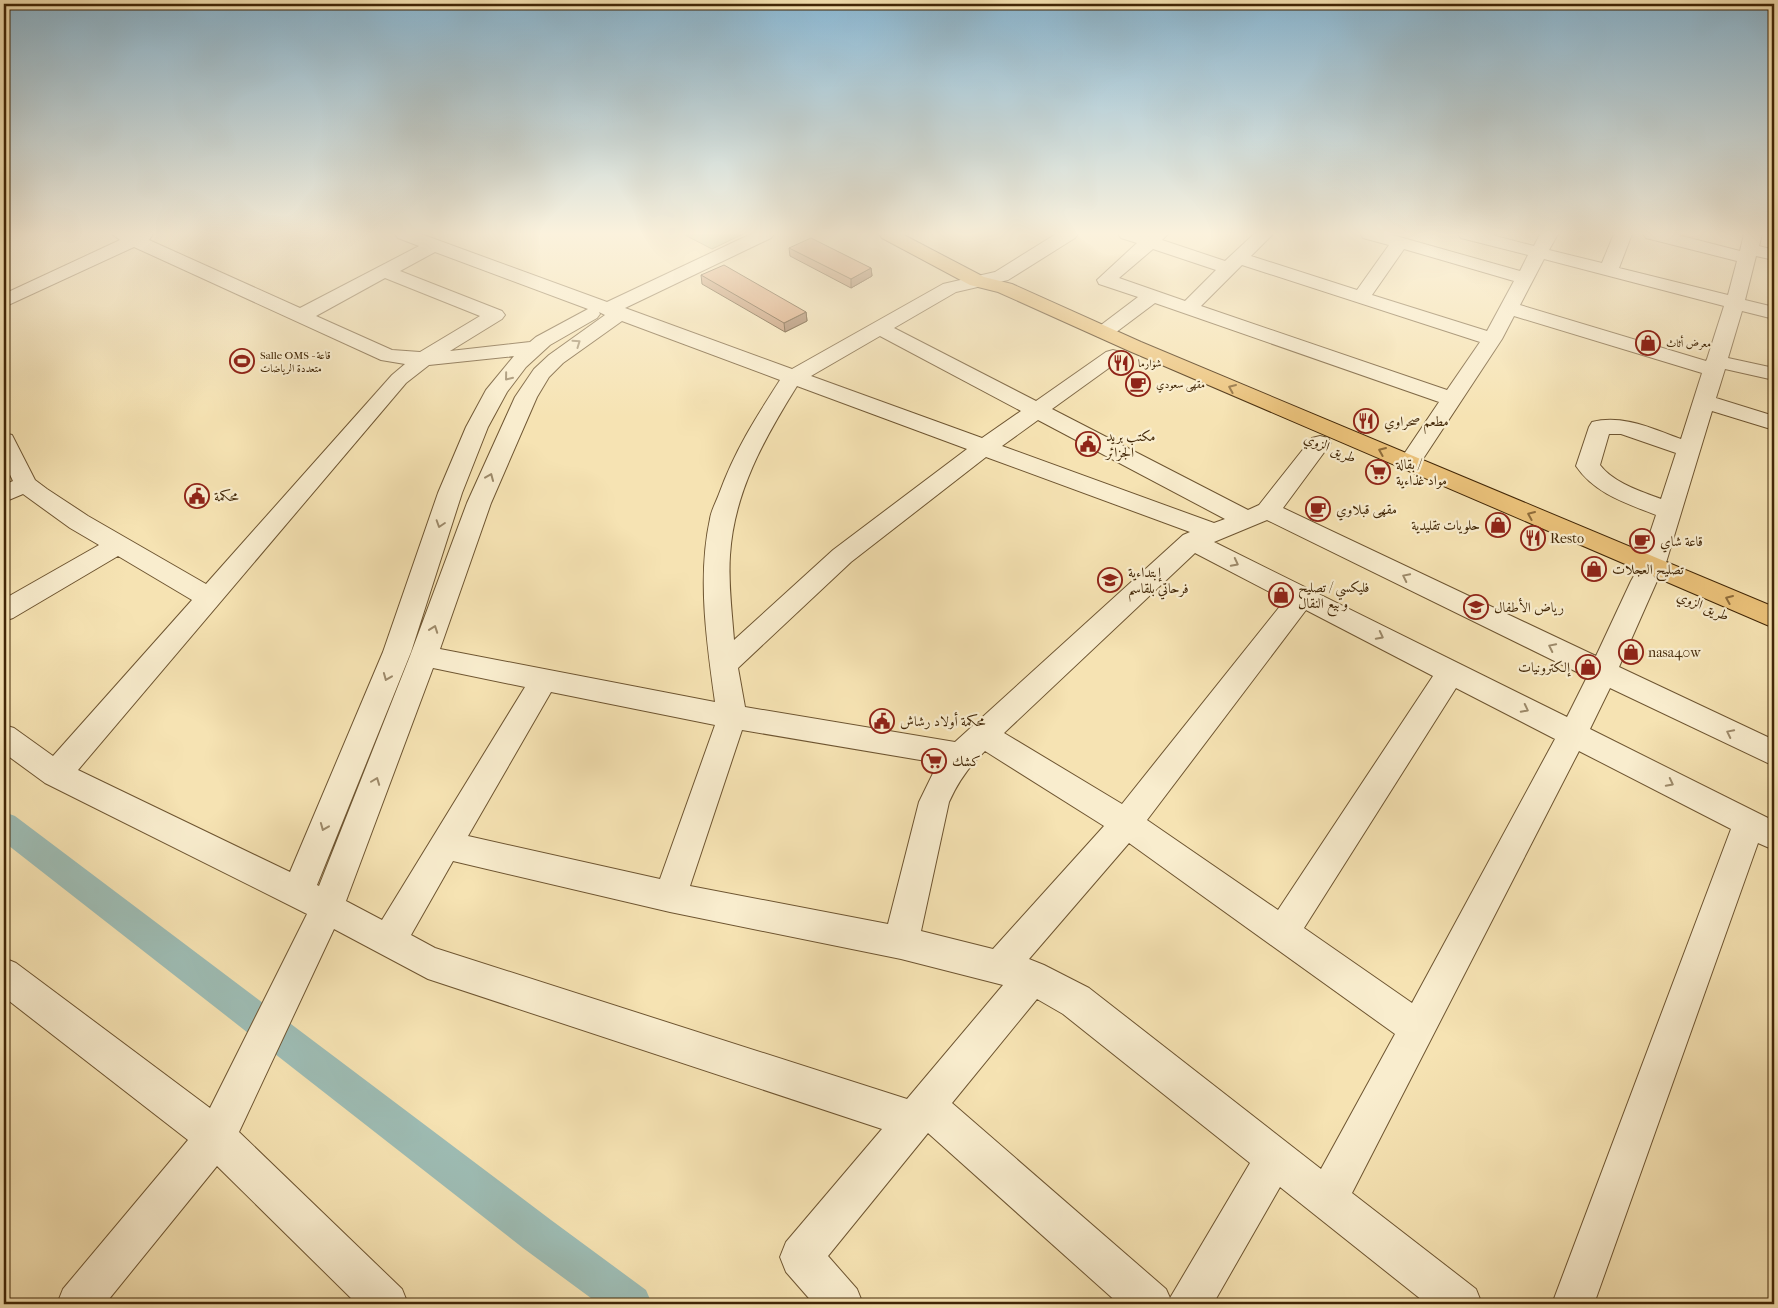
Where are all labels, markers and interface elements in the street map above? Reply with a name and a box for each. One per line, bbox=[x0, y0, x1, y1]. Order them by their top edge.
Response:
shop icon: معرض أثاث bbox=[1635, 330, 1661, 356]
place label: معرض أثاث bbox=[1666, 335, 1711, 351]
one-way arrow bbox=[571, 340, 581, 349]
sports icon: Salle OMS - قاعة متعددة الرياضات bbox=[229, 348, 255, 374]
place label: Salle OMS - قاعة متعددة الرياضات bbox=[260, 349, 331, 375]
restaurant icon: شوارما bbox=[1108, 350, 1134, 376]
place label: شوارما bbox=[1138, 357, 1162, 370]
one-way arrow bbox=[505, 371, 513, 380]
cafe icon: مقهى سعودي bbox=[1125, 371, 1151, 397]
place label: مقهى سعودي bbox=[1156, 378, 1205, 393]
one-way arrow bbox=[1228, 383, 1237, 394]
restaurant icon: مطعم صحراوي bbox=[1353, 408, 1379, 434]
place label: مطعم صحراوي bbox=[1384, 413, 1449, 435]
place label: مكتب بريد الجزائر bbox=[1104, 428, 1155, 461]
street label: طريق الزوي bbox=[1300, 429, 1359, 469]
public building icon: مكتب بريد الجزائر bbox=[1075, 431, 1101, 457]
one-way arrow bbox=[1378, 447, 1387, 458]
place label: بقالة / مواد غذاءية bbox=[1395, 456, 1447, 489]
supermarket icon: بقالة / مواد غذاءية bbox=[1365, 459, 1391, 485]
one-way arrow bbox=[484, 473, 495, 482]
public building icon: محكمة bbox=[184, 483, 210, 509]
place label: محكمة bbox=[214, 488, 239, 505]
cafe icon: مقهى قبلاوي bbox=[1305, 496, 1331, 522]
place label: مقهى قبلاوي bbox=[1336, 501, 1397, 521]
one-way arrow bbox=[1527, 510, 1536, 521]
shop icon: حلويات تقليدية bbox=[1485, 512, 1511, 538]
place label: حلويات تقليدية bbox=[1411, 517, 1480, 534]
one-way arrow bbox=[436, 519, 446, 527]
restaurant icon: Resto bbox=[1520, 525, 1546, 551]
cafe icon: قاعة شاي bbox=[1629, 528, 1655, 554]
place label: Resto bbox=[1550, 530, 1584, 547]
place label: قاعة شاي bbox=[1660, 533, 1703, 553]
shop icon: تصليح العجلات bbox=[1581, 556, 1607, 582]
one-way arrow bbox=[1230, 557, 1239, 567]
place label: تصليح العجلات bbox=[1612, 561, 1684, 582]
place label: إبتداءية فرحاتي بلقاسم bbox=[1128, 564, 1189, 602]
school or university icon: إبتداءية فرحاتي بلقاسم bbox=[1097, 567, 1123, 593]
one-way arrow bbox=[1402, 573, 1411, 583]
place label: فليكسي / تصليح و بيع النقال bbox=[1298, 579, 1369, 617]
shop icon: فليكسي / تصليح و بيع النقال bbox=[1268, 582, 1294, 608]
street label: طريق الزوي bbox=[1673, 587, 1732, 627]
school or university icon: رياض الأطفال bbox=[1463, 594, 1489, 620]
one-way arrow bbox=[1725, 594, 1734, 605]
place label: رياض الأطفال bbox=[1494, 597, 1564, 616]
one-way arrow bbox=[428, 625, 438, 634]
one-way arrow bbox=[1375, 630, 1384, 640]
shop icon: nasa40w bbox=[1618, 639, 1644, 665]
one-way arrow bbox=[1548, 643, 1557, 653]
place label: nasa40w bbox=[1648, 644, 1701, 661]
shop icon: إلكترونيات bbox=[1575, 654, 1601, 680]
place label: إلكترونيات bbox=[1518, 659, 1571, 677]
one-way arrow bbox=[382, 672, 393, 681]
one-way arrow bbox=[1520, 703, 1529, 714]
public building icon: محكمة أولاد رشاش bbox=[869, 708, 895, 734]
place label: محكمة أولاد رشاش bbox=[900, 711, 986, 730]
one-way arrow bbox=[1726, 729, 1735, 739]
supermarket icon: كشك bbox=[921, 748, 947, 774]
place label: كشك bbox=[952, 753, 981, 770]
one-way arrow bbox=[370, 777, 380, 786]
one-way arrow bbox=[1665, 777, 1674, 787]
one-way arrow bbox=[320, 822, 331, 831]

